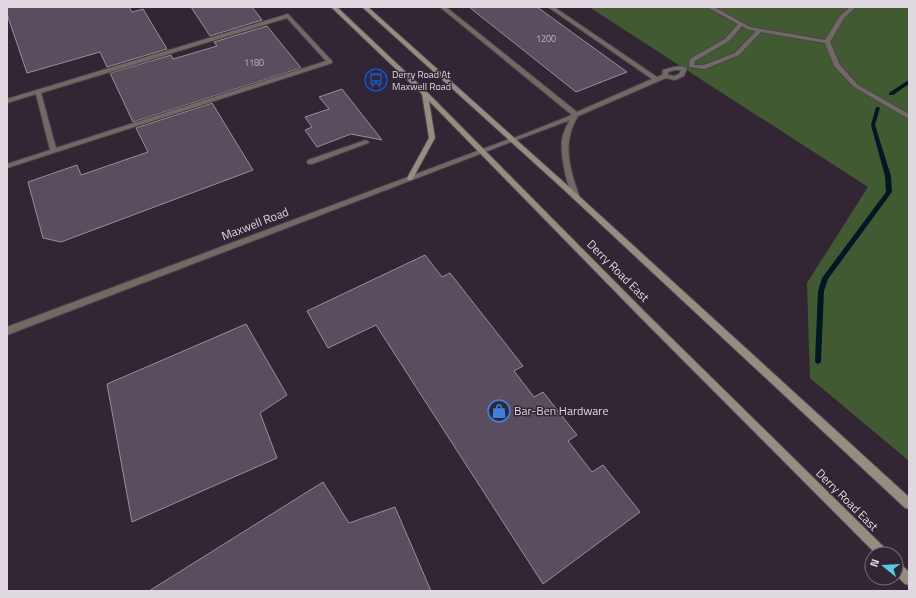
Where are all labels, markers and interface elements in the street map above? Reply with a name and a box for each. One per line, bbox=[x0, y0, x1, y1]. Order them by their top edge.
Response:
house number: 1200 bbox=[536, 32, 556, 45]
house number: 1180 bbox=[244, 56, 264, 69]
bus stop icon: Derry Road At Maxwell Road bbox=[363, 67, 389, 93]
place label: Derry Road At Maxwell Road bbox=[392, 67, 451, 94]
street label: Maxwell Road bbox=[218, 202, 291, 245]
street label: Derry Road East bbox=[583, 235, 654, 307]
shop icon: Bar-Ben Hardware bbox=[486, 398, 512, 424]
place label: Bar-Ben Hardware bbox=[514, 401, 608, 420]
street label: Derry Road East bbox=[812, 464, 883, 536]
north arrow bbox=[864, 546, 904, 586]
text: N bbox=[866, 557, 883, 569]

